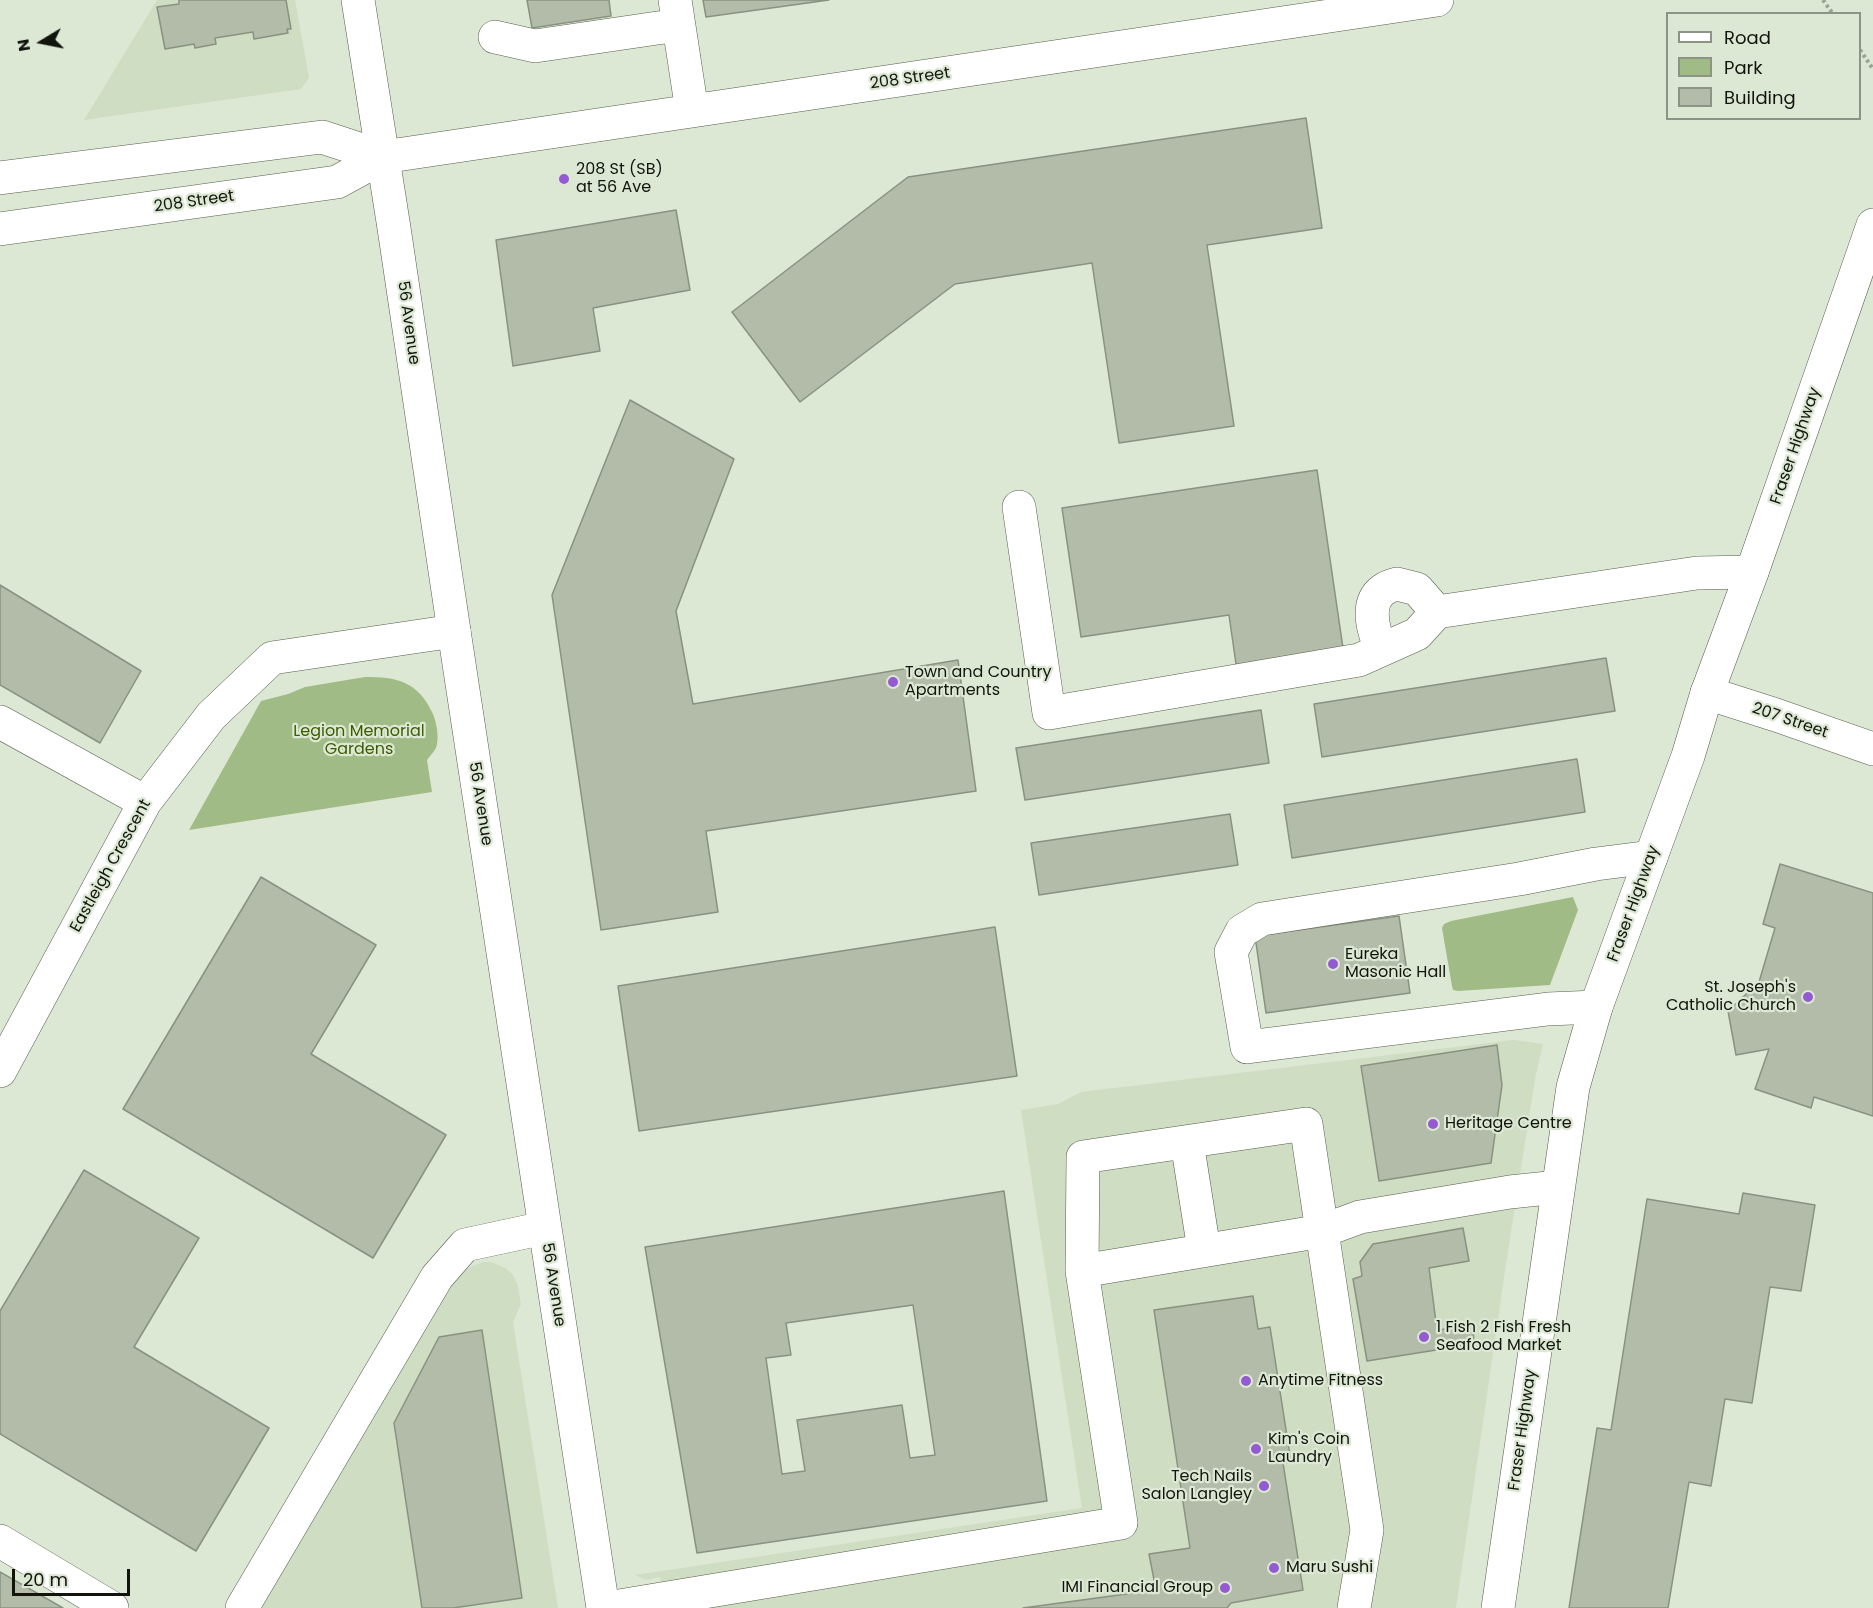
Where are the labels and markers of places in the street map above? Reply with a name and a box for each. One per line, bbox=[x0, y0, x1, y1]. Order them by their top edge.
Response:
place label: 208 St (SB) at 56 Ave bbox=[576, 160, 663, 198]
marker: 208 St (SB) at 56 Ave bbox=[557, 172, 571, 186]
place label: Town and Country Apartments bbox=[905, 663, 1052, 701]
marker: Town and Country Apartments bbox=[886, 675, 900, 689]
place label: Eureka Masonic Hall bbox=[1345, 945, 1446, 983]
marker: Eureka Masonic Hall bbox=[1326, 957, 1340, 971]
place label: St. Joseph's Catholic Church bbox=[1666, 978, 1796, 1016]
marker: St. Joseph's Catholic Church bbox=[1801, 990, 1815, 1004]
place label: Heritage Centre bbox=[1445, 1114, 1572, 1134]
marker: Heritage Centre bbox=[1426, 1117, 1440, 1131]
place label: 1 Fish 2 Fish Fresh Seafood Market bbox=[1436, 1318, 1571, 1356]
marker: 1 Fish 2 Fish Fresh Seafood Market bbox=[1417, 1330, 1431, 1344]
place label: Anytime Fitness bbox=[1258, 1371, 1383, 1391]
marker: Anytime Fitness bbox=[1239, 1374, 1253, 1388]
place label: Kim's Coin Laundry bbox=[1268, 1430, 1350, 1468]
marker: Kim's Coin Laundry bbox=[1249, 1442, 1263, 1456]
place label: Tech Nails Salon Langley bbox=[1141, 1467, 1252, 1505]
marker: Tech Nails Salon Langley bbox=[1257, 1479, 1271, 1493]
place label: Maru Sushi bbox=[1286, 1558, 1373, 1578]
marker: Maru Sushi bbox=[1267, 1561, 1281, 1575]
place label: IMI Financial Group bbox=[1061, 1578, 1213, 1598]
marker: IMI Financial Group bbox=[1218, 1581, 1232, 1595]

